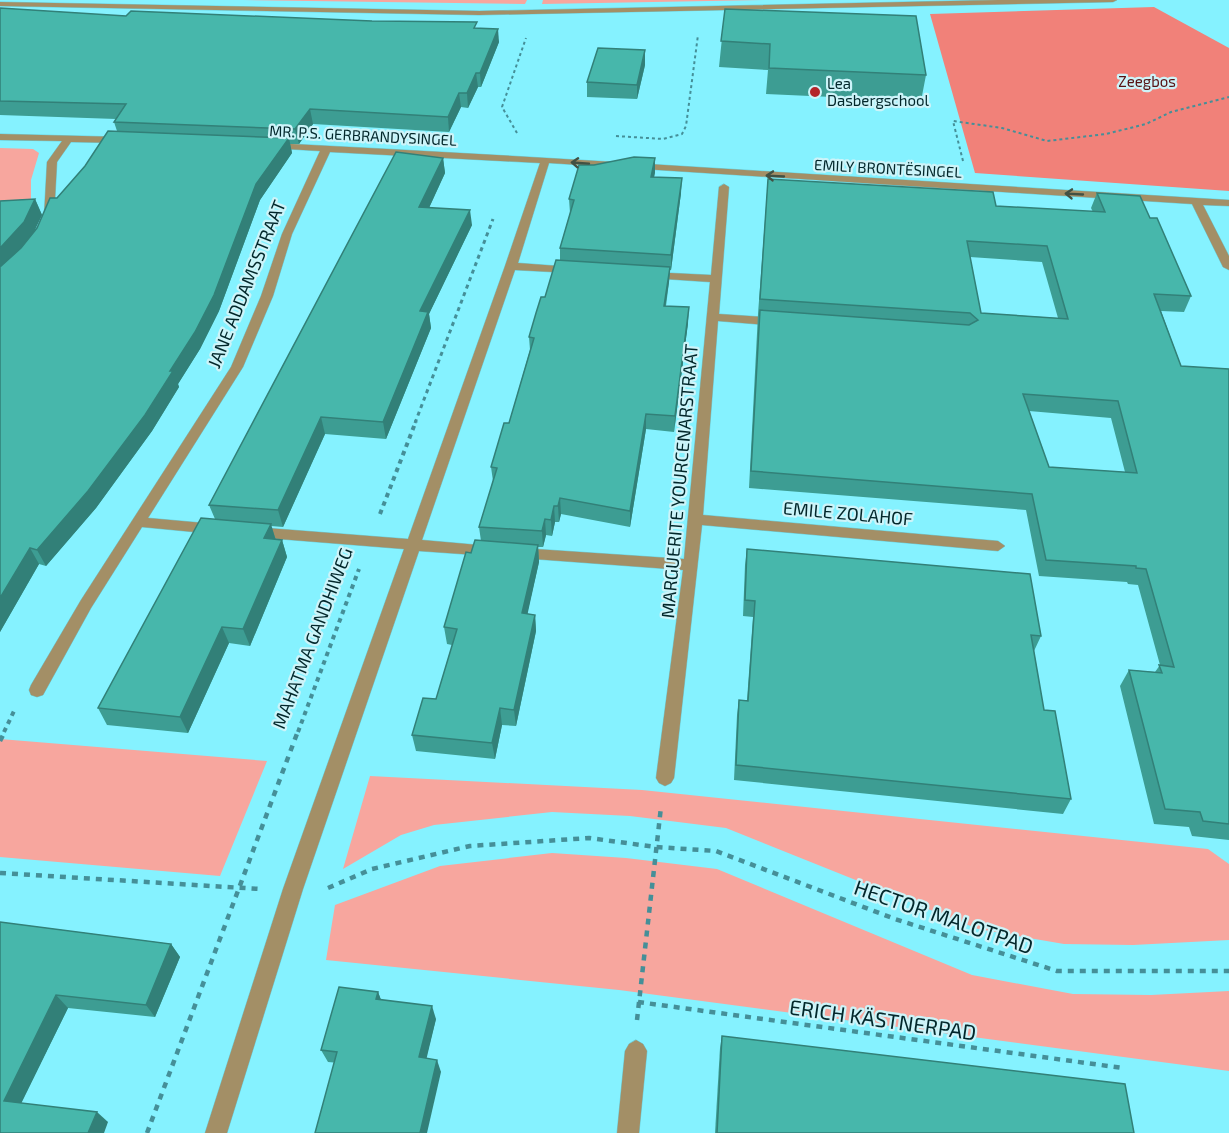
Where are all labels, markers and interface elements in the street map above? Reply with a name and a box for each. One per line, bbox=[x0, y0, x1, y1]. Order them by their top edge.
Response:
park label: Zeegbos bbox=[1118, 72, 1176, 90]
place label: Lea Dasbergschool bbox=[827, 74, 929, 109]
marker: Lea Dasbergschool bbox=[808, 85, 822, 99]
street label: MR. P.S. GERBRANDYSINGEL bbox=[269, 121, 457, 149]
street label: EMILY BRONTËSINGEL bbox=[814, 155, 963, 181]
one-way arrow bbox=[571, 157, 591, 168]
one-way arrow bbox=[765, 171, 785, 182]
one-way arrow bbox=[1065, 188, 1085, 199]
street label: JANE ADDAMSSTRAAT bbox=[202, 196, 290, 371]
street label: MARGUERITE YOURCENARSTRAAT bbox=[656, 342, 702, 619]
street label: EMILE ZOLAHOF bbox=[782, 496, 914, 530]
street label: MAHATMA GANDHIWEG bbox=[267, 544, 357, 732]
street label: HECTOR MALOTPAD bbox=[851, 874, 1037, 958]
street label: ERICH KÄSTNERPAD bbox=[788, 993, 978, 1045]

